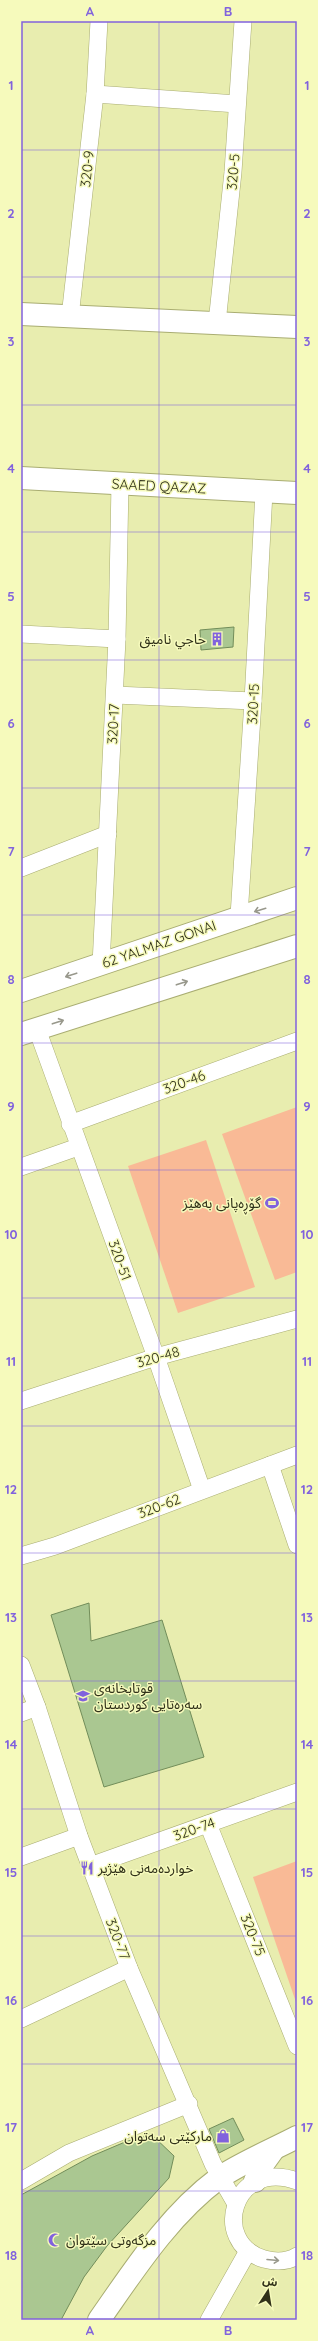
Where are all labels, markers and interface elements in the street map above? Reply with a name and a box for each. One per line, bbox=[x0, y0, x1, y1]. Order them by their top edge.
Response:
text: A bbox=[86, 3, 95, 19]
text: B bbox=[224, 3, 232, 19]
text: 1 bbox=[8, 77, 14, 93]
text: 1 bbox=[304, 77, 310, 93]
street label: 320-9 bbox=[76, 150, 98, 188]
street label: 320-5 bbox=[222, 153, 244, 191]
text: 2 bbox=[7, 205, 15, 221]
text: 2 bbox=[303, 205, 311, 221]
text: 3 bbox=[8, 333, 15, 349]
text: 3 bbox=[304, 333, 311, 349]
text: 4 bbox=[7, 460, 15, 476]
text: 4 bbox=[303, 460, 311, 476]
street label: SAAED QAZAZ bbox=[111, 475, 207, 497]
text: 5 bbox=[7, 588, 15, 604]
text: 5 bbox=[303, 588, 311, 604]
place label: حاجي ناميق bbox=[140, 630, 206, 650]
building icon: حاجي ناميق bbox=[209, 631, 225, 647]
street label: 320-15 bbox=[243, 683, 263, 725]
street label: 320-17 bbox=[103, 703, 123, 745]
text: 6 bbox=[7, 715, 15, 731]
text: 6 bbox=[303, 715, 311, 731]
text: 7 bbox=[7, 843, 15, 859]
text: 7 bbox=[303, 843, 311, 859]
one-way arrow bbox=[253, 907, 266, 914]
street label: 62 YALMAZ GONAI bbox=[100, 916, 218, 972]
text: 8 bbox=[7, 971, 15, 987]
one-way arrow bbox=[65, 971, 77, 979]
text: 8 bbox=[303, 971, 311, 987]
one-way arrow bbox=[175, 979, 188, 986]
one-way arrow bbox=[51, 1018, 64, 1025]
street label: 320-46 bbox=[160, 1066, 208, 1098]
text: 9 bbox=[7, 1098, 15, 1114]
text: 9 bbox=[303, 1098, 311, 1114]
place label: گۆڕەپانی بەهێز bbox=[182, 1194, 261, 1215]
sports icon: گۆڕەپانی بەهێز bbox=[264, 1195, 280, 1211]
text: 10 bbox=[4, 1226, 18, 1242]
text: 10 bbox=[300, 1226, 314, 1242]
street label: 320-51 bbox=[104, 1237, 136, 1283]
street label: 320-48 bbox=[134, 1342, 182, 1372]
text: 11 bbox=[6, 1353, 16, 1369]
text: 11 bbox=[302, 1353, 312, 1369]
text: 12 bbox=[5, 1481, 17, 1497]
text: 12 bbox=[301, 1481, 313, 1497]
street label: 320-62 bbox=[135, 1490, 183, 1522]
text: 13 bbox=[5, 1609, 17, 1625]
text: 13 bbox=[301, 1609, 313, 1625]
place label: قوتابخانەی سەرەتایی کوردستان bbox=[94, 1679, 202, 1713]
school or university icon: قوتابخانەی سەرەتایی کوردستان bbox=[75, 1688, 91, 1704]
text: 14 bbox=[5, 1736, 18, 1752]
text: 14 bbox=[301, 1736, 314, 1752]
street label: 320-74 bbox=[171, 1813, 217, 1845]
place label: خواردەمەنی هێژیر bbox=[97, 1859, 193, 1877]
restaurant icon: خواردەمەنی هێژیر bbox=[79, 1860, 95, 1876]
text: 15 bbox=[5, 1864, 17, 1880]
text: 15 bbox=[301, 1864, 313, 1880]
street label: 320-75 bbox=[236, 1911, 270, 1959]
street label: 320-77 bbox=[102, 1916, 134, 1962]
text: 16 bbox=[5, 1992, 17, 2008]
text: 16 bbox=[301, 1992, 313, 2008]
text: 17 bbox=[5, 2119, 17, 2135]
text: 17 bbox=[301, 2119, 313, 2135]
place label: مارکێتی سەتوان bbox=[124, 2127, 212, 2145]
shop icon: مارکێتی سەتوان bbox=[215, 2128, 231, 2144]
place label: مزگەوتی سێتوان bbox=[66, 2231, 156, 2249]
mosque icon: مزگەوتی سێتوان bbox=[47, 2232, 63, 2248]
text: 18 bbox=[5, 2247, 17, 2263]
text: 18 bbox=[301, 2247, 313, 2263]
one-way arrow bbox=[266, 2257, 279, 2264]
north arrow bbox=[248, 2271, 288, 2311]
text: ش bbox=[261, 2273, 279, 2290]
text: A bbox=[86, 2322, 95, 2338]
text: B bbox=[224, 2322, 232, 2338]

